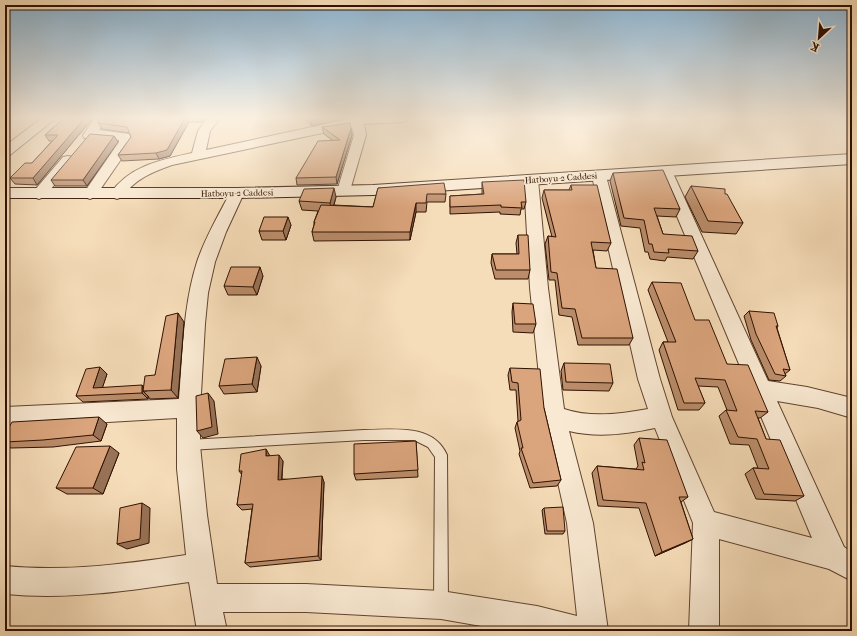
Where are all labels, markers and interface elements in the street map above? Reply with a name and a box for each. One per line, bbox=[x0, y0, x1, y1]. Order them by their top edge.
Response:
north arrow bbox=[799, 18, 839, 58]
text: K bbox=[807, 39, 821, 54]
street label: Hatboyu-2 Caddesi bbox=[524, 170, 598, 186]
street label: Hatboyu-2 Caddesi bbox=[201, 187, 274, 199]

